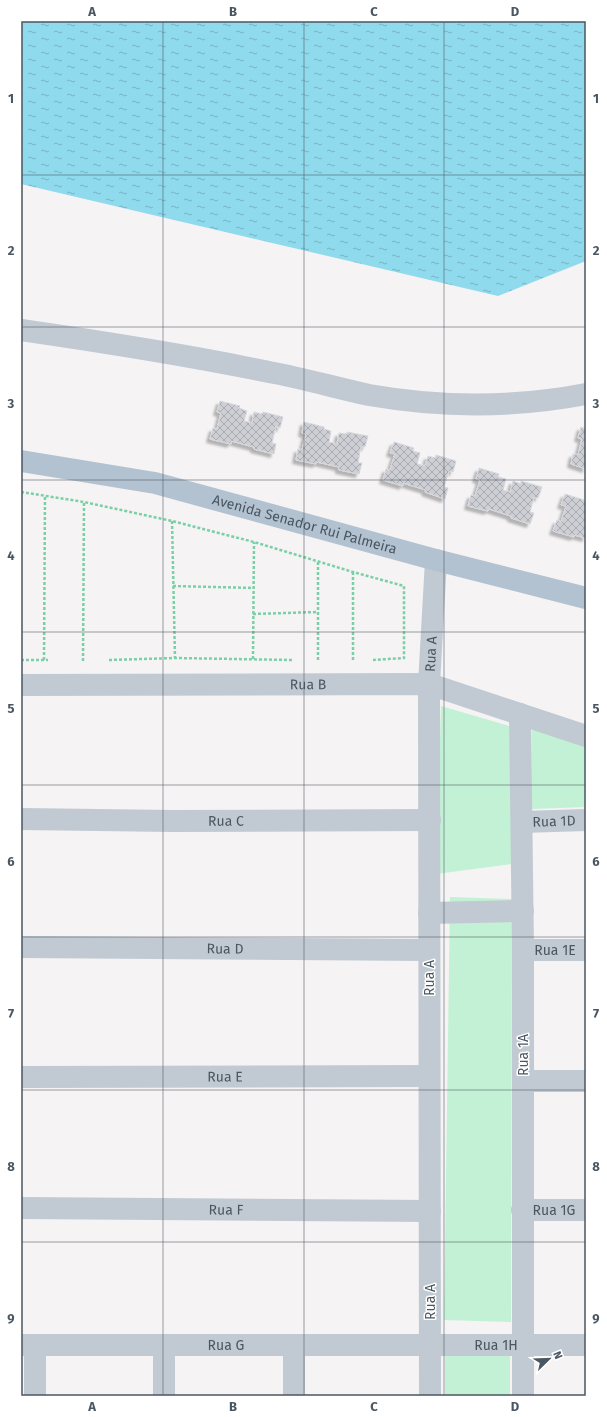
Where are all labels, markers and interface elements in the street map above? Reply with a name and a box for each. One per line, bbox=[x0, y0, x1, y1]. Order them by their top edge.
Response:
text: A bbox=[87, 4, 96, 19]
text: B bbox=[229, 4, 237, 19]
text: C bbox=[370, 4, 378, 19]
text: D bbox=[511, 4, 520, 19]
text: 1 bbox=[8, 91, 14, 106]
text: 1 bbox=[593, 91, 599, 106]
text: 2 bbox=[8, 243, 15, 258]
text: 2 bbox=[593, 243, 600, 258]
text: 3 bbox=[7, 396, 15, 411]
text: 3 bbox=[592, 396, 600, 411]
street label: Avenida Senador Rui Palmeira bbox=[211, 491, 399, 557]
text: 4 bbox=[7, 548, 15, 563]
text: 4 bbox=[592, 548, 600, 563]
street label: Rua A bbox=[421, 636, 440, 673]
street label: Rua B bbox=[290, 676, 326, 693]
text: 5 bbox=[8, 701, 15, 716]
text: 5 bbox=[593, 701, 600, 716]
street label: Rua C bbox=[208, 812, 244, 829]
street label: Rua 1D bbox=[532, 812, 576, 830]
text: 6 bbox=[7, 854, 15, 869]
text: 6 bbox=[592, 854, 600, 869]
street label: Rua D bbox=[206, 940, 244, 957]
street label: Rua 1E bbox=[534, 942, 576, 959]
street label: Rua A bbox=[421, 960, 438, 996]
text: 7 bbox=[8, 1006, 14, 1021]
text: 7 bbox=[593, 1006, 599, 1021]
street label: Rua 1A bbox=[515, 1034, 532, 1076]
street label: Rua E bbox=[207, 1068, 243, 1085]
text: 8 bbox=[7, 1159, 15, 1174]
text: 8 bbox=[592, 1159, 600, 1174]
street label: Rua F bbox=[209, 1201, 244, 1218]
street label: Rua 1G bbox=[533, 1202, 575, 1219]
street label: Rua A bbox=[422, 1284, 439, 1320]
text: 9 bbox=[7, 1311, 15, 1326]
text: 9 bbox=[592, 1311, 600, 1326]
street label: Rua G bbox=[208, 1337, 244, 1354]
street label: Rua 1H bbox=[474, 1337, 518, 1354]
north arrow bbox=[529, 1339, 569, 1379]
text: N bbox=[550, 1349, 565, 1361]
text: A bbox=[87, 1399, 96, 1414]
text: B bbox=[229, 1399, 237, 1414]
text: C bbox=[370, 1399, 378, 1414]
text: D bbox=[511, 1399, 520, 1414]

